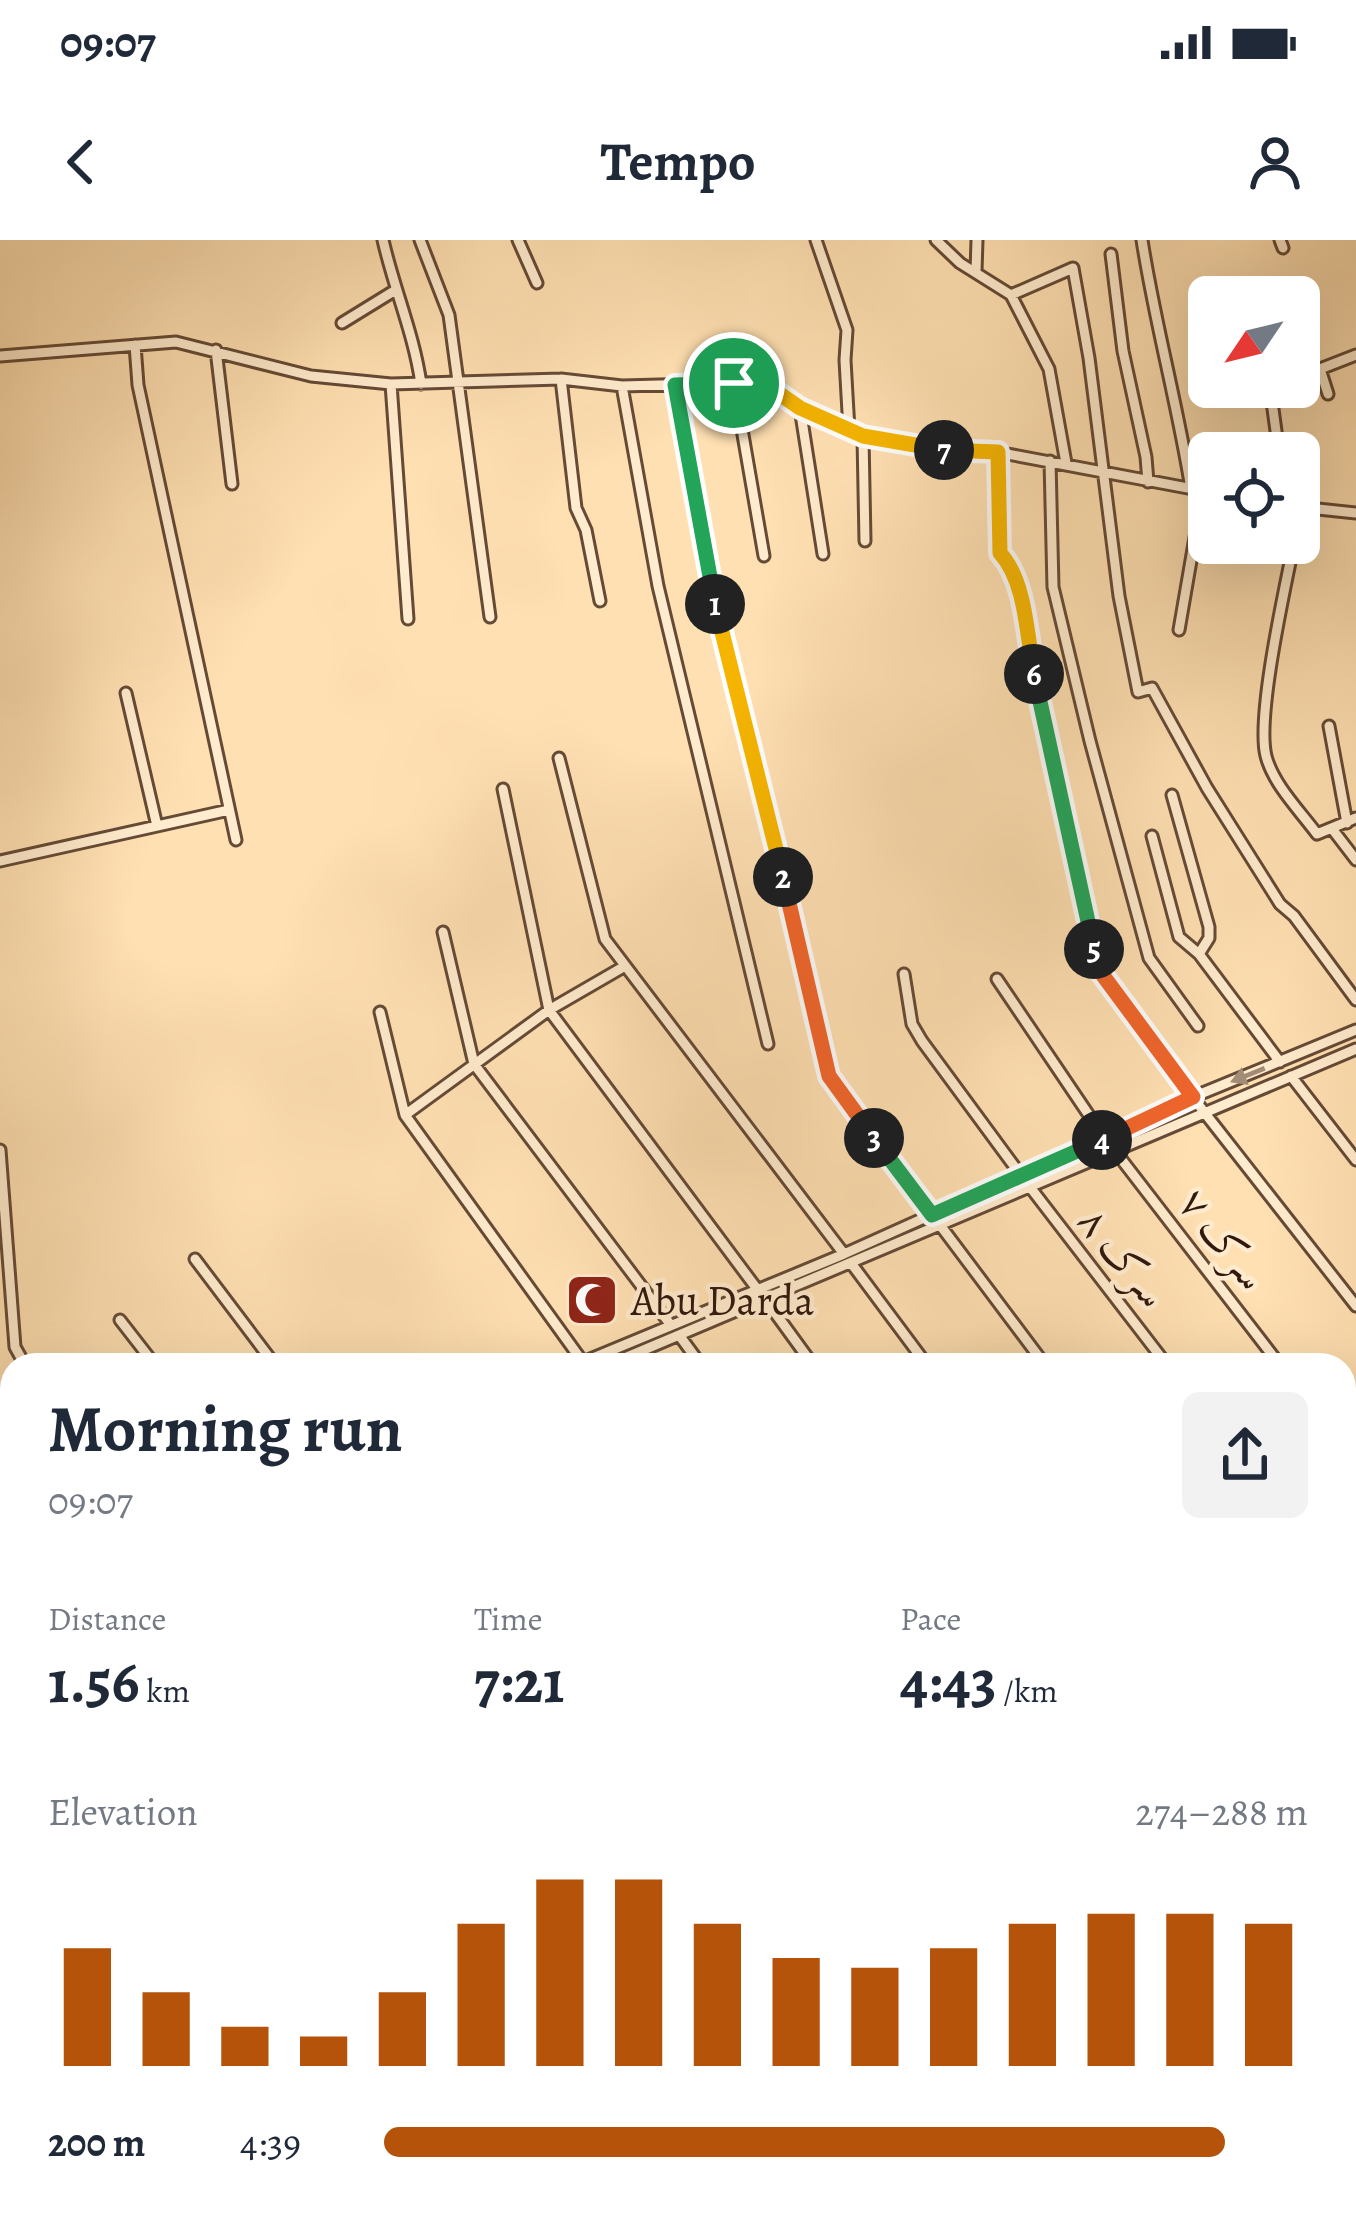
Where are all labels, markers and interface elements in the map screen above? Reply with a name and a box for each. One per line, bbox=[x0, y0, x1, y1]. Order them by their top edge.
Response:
text: 09:07 bbox=[60, 11, 156, 73]
text: Tempo bbox=[600, 125, 756, 199]
icon: back bbox=[48, 129, 114, 195]
icon: person bbox=[1242, 129, 1308, 195]
north arrow bbox=[1188, 276, 1320, 408]
map controls bbox=[1188, 276, 1320, 564]
pin bbox=[683, 332, 785, 434]
icon: arrive bbox=[701, 350, 767, 416]
pin: 7 bbox=[914, 420, 974, 480]
text: 7 bbox=[937, 427, 951, 472]
button: locate bbox=[1188, 432, 1320, 564]
pin: 1 bbox=[685, 574, 745, 634]
text: 1 bbox=[709, 581, 721, 626]
pin: 6 bbox=[1004, 644, 1064, 704]
text: 6 bbox=[1026, 651, 1042, 696]
pin: 2 bbox=[753, 847, 813, 907]
text: 2 bbox=[775, 854, 791, 899]
pin: 5 bbox=[1064, 919, 1124, 979]
text: 5 bbox=[1087, 926, 1101, 971]
one-way arrow bbox=[1229, 1066, 1265, 1085]
pin: 3 bbox=[844, 1108, 904, 1168]
pin: 4 bbox=[1072, 1110, 1132, 1170]
text: 3 bbox=[867, 1115, 881, 1160]
text: 4 bbox=[1094, 1117, 1110, 1162]
street label: سرک ۷ bbox=[1166, 1175, 1281, 1301]
street label: سرک ۸ bbox=[1066, 1193, 1181, 1319]
mosque icon: Abu Darda bbox=[564, 1272, 620, 1328]
place label: Abu Darda bbox=[630, 1272, 814, 1329]
text: Morning run bbox=[48, 1384, 403, 1474]
button: share bbox=[1182, 1392, 1308, 1518]
text: 09:07 bbox=[48, 1474, 133, 1527]
text: Distance bbox=[48, 1596, 166, 1641]
text: Time bbox=[474, 1596, 543, 1641]
text: Pace bbox=[900, 1596, 961, 1641]
text: 1.56 bbox=[48, 1641, 140, 1723]
text: 7:21 bbox=[474, 1641, 564, 1723]
text: 4:43 bbox=[900, 1641, 996, 1723]
text: km bbox=[140, 1668, 190, 1713]
text: /km bbox=[996, 1668, 1058, 1713]
text: Elevation bbox=[48, 1785, 198, 1838]
text: 274–288 m bbox=[1135, 1785, 1308, 1838]
text: 200 m bbox=[48, 2116, 146, 2169]
text: 4:39 bbox=[240, 2116, 301, 2169]

